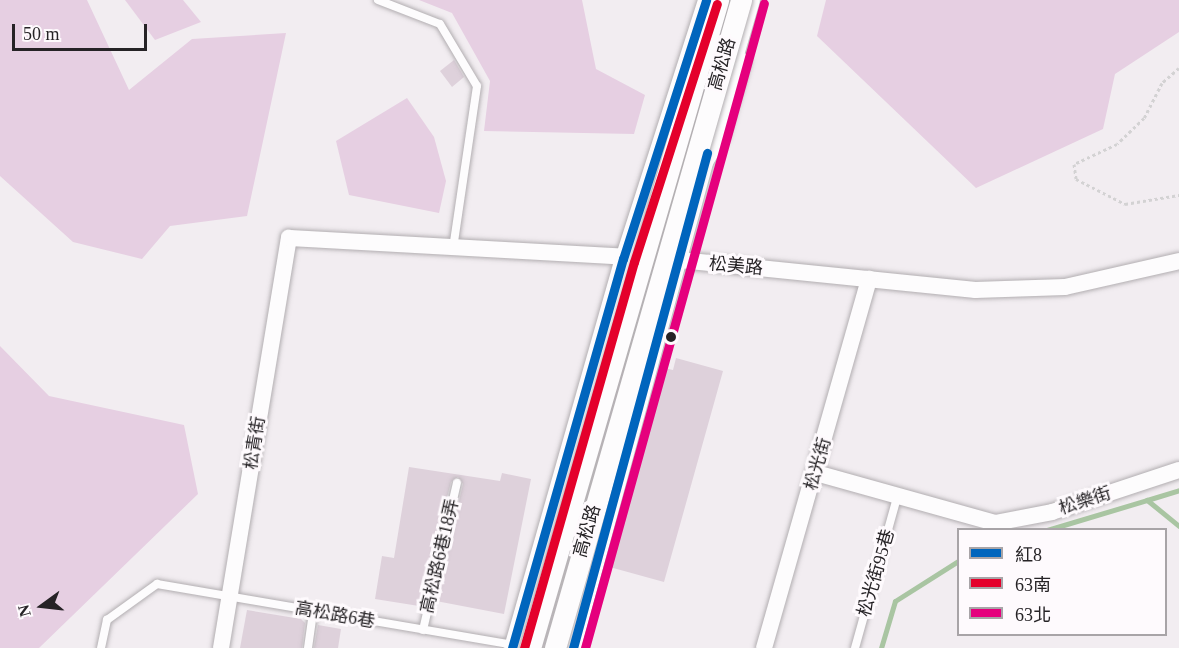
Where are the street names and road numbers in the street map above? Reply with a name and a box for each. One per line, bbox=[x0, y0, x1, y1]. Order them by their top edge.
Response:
street label: 高松路 bbox=[704, 35, 740, 93]
street label: 松美路 bbox=[708, 253, 764, 279]
street label: 松青街 bbox=[240, 415, 270, 471]
street label: 松光街 bbox=[800, 435, 836, 493]
street label: 松樂街 bbox=[1056, 482, 1114, 520]
street label: 高松路6巷18弄 bbox=[416, 497, 464, 615]
street label: 高松路 bbox=[569, 502, 605, 560]
street label: 松光街95巷 bbox=[853, 527, 899, 619]
street label: 高松路6巷 bbox=[293, 597, 377, 633]

